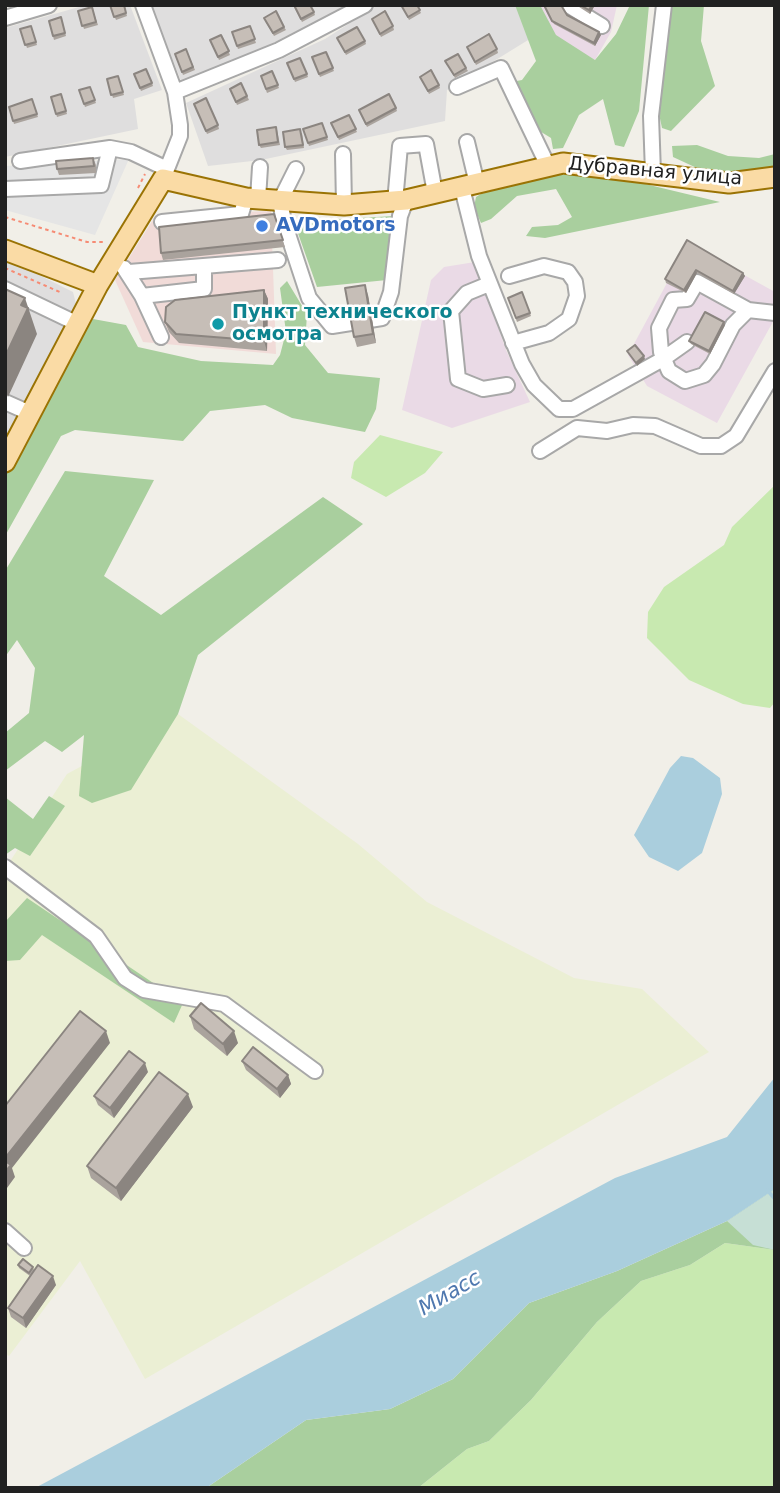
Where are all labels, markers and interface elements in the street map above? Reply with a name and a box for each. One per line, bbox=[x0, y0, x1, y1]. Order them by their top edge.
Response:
street label: Дубравная улица bbox=[567, 153, 743, 191]
place label: AVDmotors bbox=[276, 215, 396, 237]
marker: AVDmotors bbox=[254, 218, 270, 234]
place label: Пункт технического осмотра bbox=[232, 302, 453, 346]
marker: Пункт технического осмотра bbox=[210, 316, 226, 332]
water label: Миасс bbox=[414, 1266, 486, 1322]

